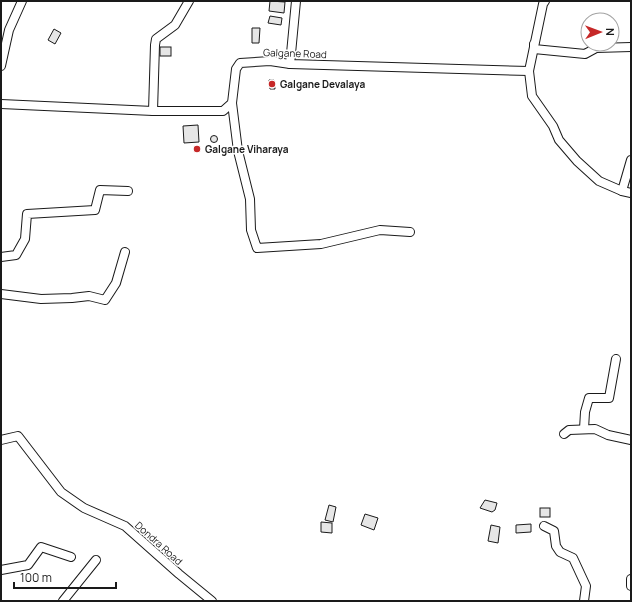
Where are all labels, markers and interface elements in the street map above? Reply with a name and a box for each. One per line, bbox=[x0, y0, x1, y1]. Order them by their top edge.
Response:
north arrow bbox=[580, 12, 620, 52]
text: N bbox=[603, 28, 618, 36]
street label: Galgane Road bbox=[263, 45, 327, 61]
place label: Galgane Devalaya bbox=[280, 77, 365, 91]
marker: Galgane Devalaya bbox=[267, 79, 277, 89]
place label: Galgane Viharaya bbox=[205, 142, 289, 156]
marker: Galgane Viharaya bbox=[192, 144, 202, 154]
street label: Dondra Road bbox=[132, 518, 186, 568]
scale bar bbox=[14, 564, 116, 590]
text: 100 m bbox=[20, 569, 52, 586]

